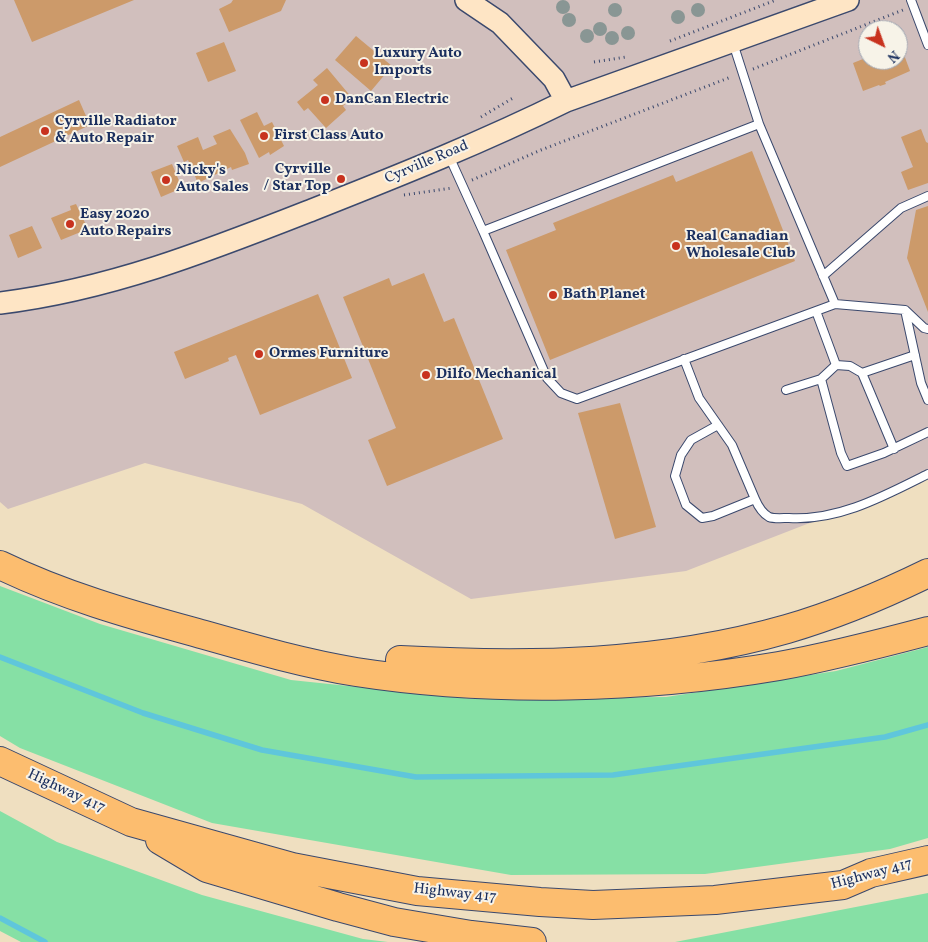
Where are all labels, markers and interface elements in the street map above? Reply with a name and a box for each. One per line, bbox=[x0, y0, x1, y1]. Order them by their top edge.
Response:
north arrow bbox=[858, 20, 908, 70]
place label: Luxury Auto Imports bbox=[374, 45, 462, 80]
text: N bbox=[883, 45, 903, 66]
marker: Luxury Auto Imports bbox=[358, 57, 370, 69]
place label: DanCan Electric bbox=[335, 91, 449, 109]
marker: DanCan Electric bbox=[319, 94, 331, 106]
place label: Cyrville Radiator & Auto Repair bbox=[55, 113, 177, 148]
marker: Cyrville Radiator & Auto Repair bbox=[39, 125, 51, 137]
place label: First Class Auto bbox=[274, 127, 383, 145]
marker: First Class Auto bbox=[258, 130, 270, 142]
street label: Cyrville Road bbox=[383, 137, 471, 189]
place label: Cyrville / Star Top bbox=[263, 161, 331, 196]
place label: Nicky's Auto Sales bbox=[176, 162, 249, 197]
marker: Cyrville / Star Top bbox=[335, 173, 347, 185]
marker: Nicky's Auto Sales bbox=[160, 174, 172, 186]
place label: Easy 2020 Auto Repairs bbox=[80, 206, 171, 241]
marker: Easy 2020 Auto Repairs bbox=[64, 218, 76, 230]
place label: Real Canadian Wholesale Club bbox=[686, 228, 796, 263]
marker: Real Canadian Wholesale Club bbox=[670, 240, 682, 252]
place label: Bath Planet bbox=[563, 286, 645, 304]
marker: Bath Planet bbox=[547, 289, 559, 301]
place label: Ormes Furniture bbox=[269, 345, 389, 363]
marker: Ormes Furniture bbox=[253, 348, 265, 360]
place label: Dilfo Mechanical bbox=[436, 366, 557, 384]
marker: Dilfo Mechanical bbox=[420, 369, 432, 381]
street label: Highway 417 bbox=[24, 766, 108, 818]
street label: Highway 417 bbox=[829, 855, 915, 895]
street label: Highway 417 bbox=[412, 881, 498, 907]

